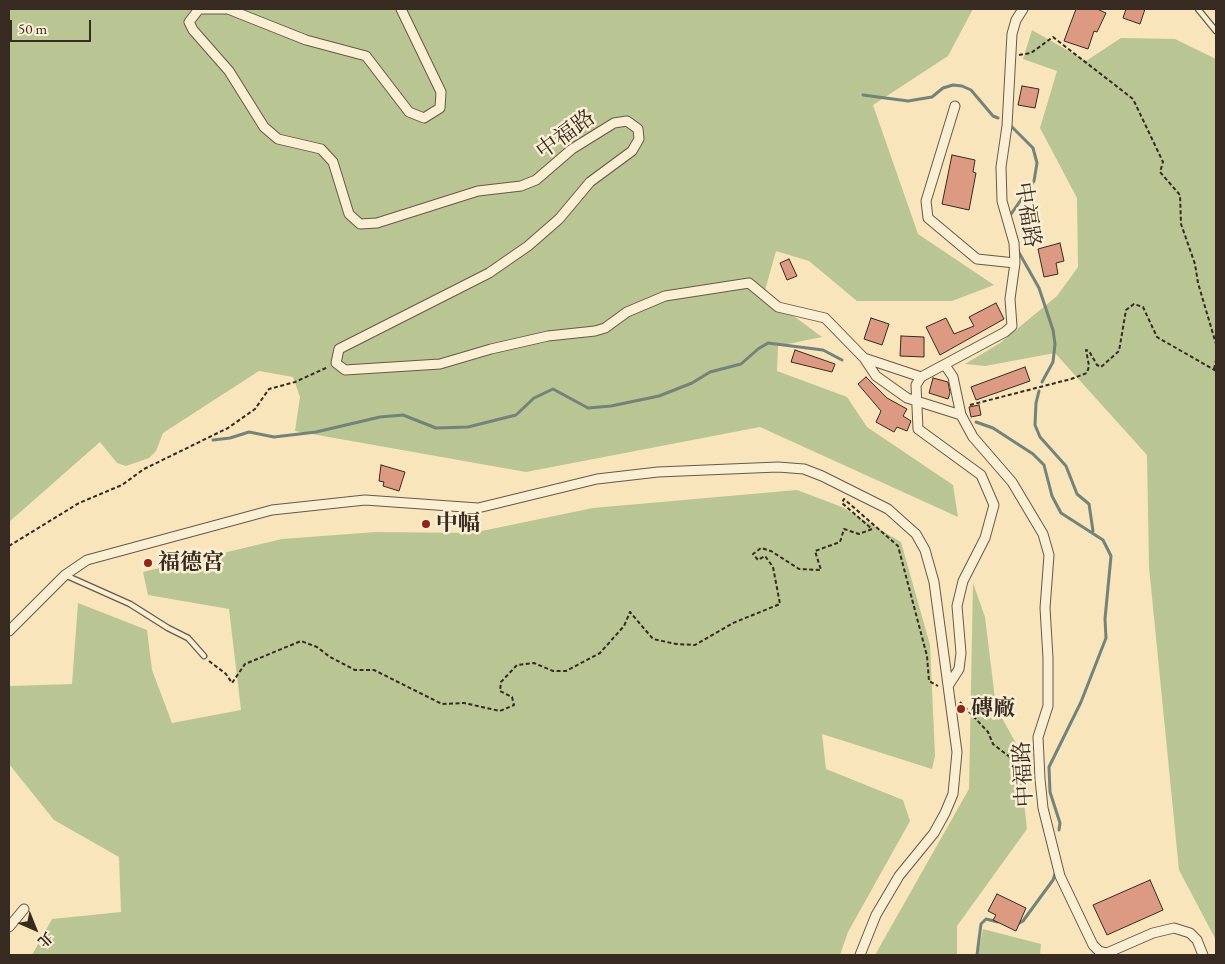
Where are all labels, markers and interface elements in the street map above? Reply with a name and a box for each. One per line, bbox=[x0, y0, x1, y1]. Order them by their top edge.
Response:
scale bar bbox=[12, 10, 94, 42]
text: 50 m bbox=[18, 19, 47, 38]
street label: 中福路 bbox=[532, 105, 600, 165]
street label: 中福路 bbox=[1009, 180, 1045, 250]
place label: 中幅 bbox=[436, 511, 480, 537]
marker: 中幅 bbox=[420, 518, 432, 530]
place label: 福德宮 bbox=[158, 550, 224, 576]
marker: 福德宮 bbox=[142, 557, 154, 569]
place label: 磚廠 bbox=[971, 696, 1015, 722]
marker: 磚廠 bbox=[955, 703, 967, 715]
street label: 中福路 bbox=[1009, 740, 1039, 808]
north arrow bbox=[10, 904, 60, 954]
text: 北 bbox=[34, 928, 57, 951]

